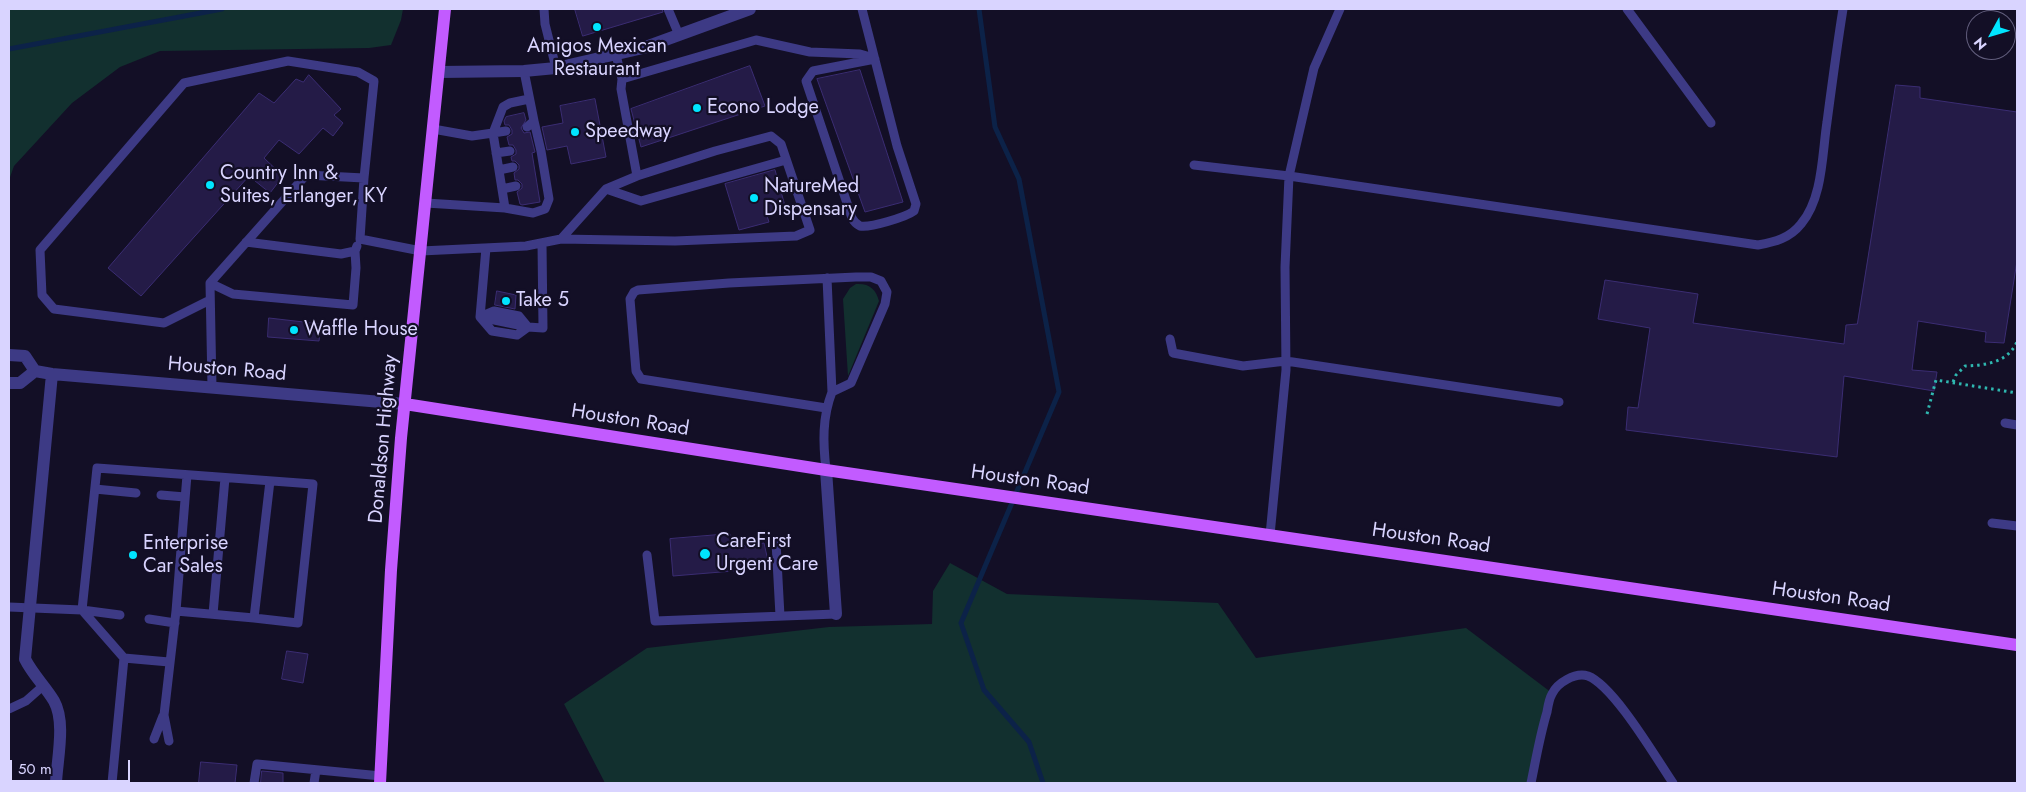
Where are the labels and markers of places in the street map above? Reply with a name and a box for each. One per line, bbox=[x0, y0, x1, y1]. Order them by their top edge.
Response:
marker: Amigos Mexican Restaurant bbox=[591, 21, 603, 33]
place label: Amigos Mexican Restaurant bbox=[527, 35, 667, 82]
place label: Econo Lodge bbox=[707, 96, 819, 120]
marker: Econo Lodge bbox=[691, 102, 703, 114]
place label: Speedway bbox=[585, 120, 671, 144]
marker: Speedway bbox=[569, 126, 581, 138]
place label: Country Inn & Suites, Erlanger, KY bbox=[220, 162, 387, 209]
place label: NatureMed Dispensary bbox=[764, 175, 859, 222]
marker: Country Inn & Suites, Erlanger, KY bbox=[204, 179, 216, 191]
marker: NatureMed Dispensary bbox=[748, 192, 760, 204]
place label: Take 5 bbox=[516, 289, 569, 313]
marker: Take 5 bbox=[500, 295, 512, 307]
place label: Waffle House bbox=[304, 318, 418, 342]
marker: Waffle House bbox=[288, 324, 300, 336]
place label: CareFirst Urgent Care bbox=[716, 530, 818, 577]
place label: Enterprise Car Sales bbox=[143, 532, 228, 579]
marker: CareFirst Urgent Care bbox=[698, 547, 712, 561]
marker: Enterprise Car Sales bbox=[127, 549, 139, 561]

